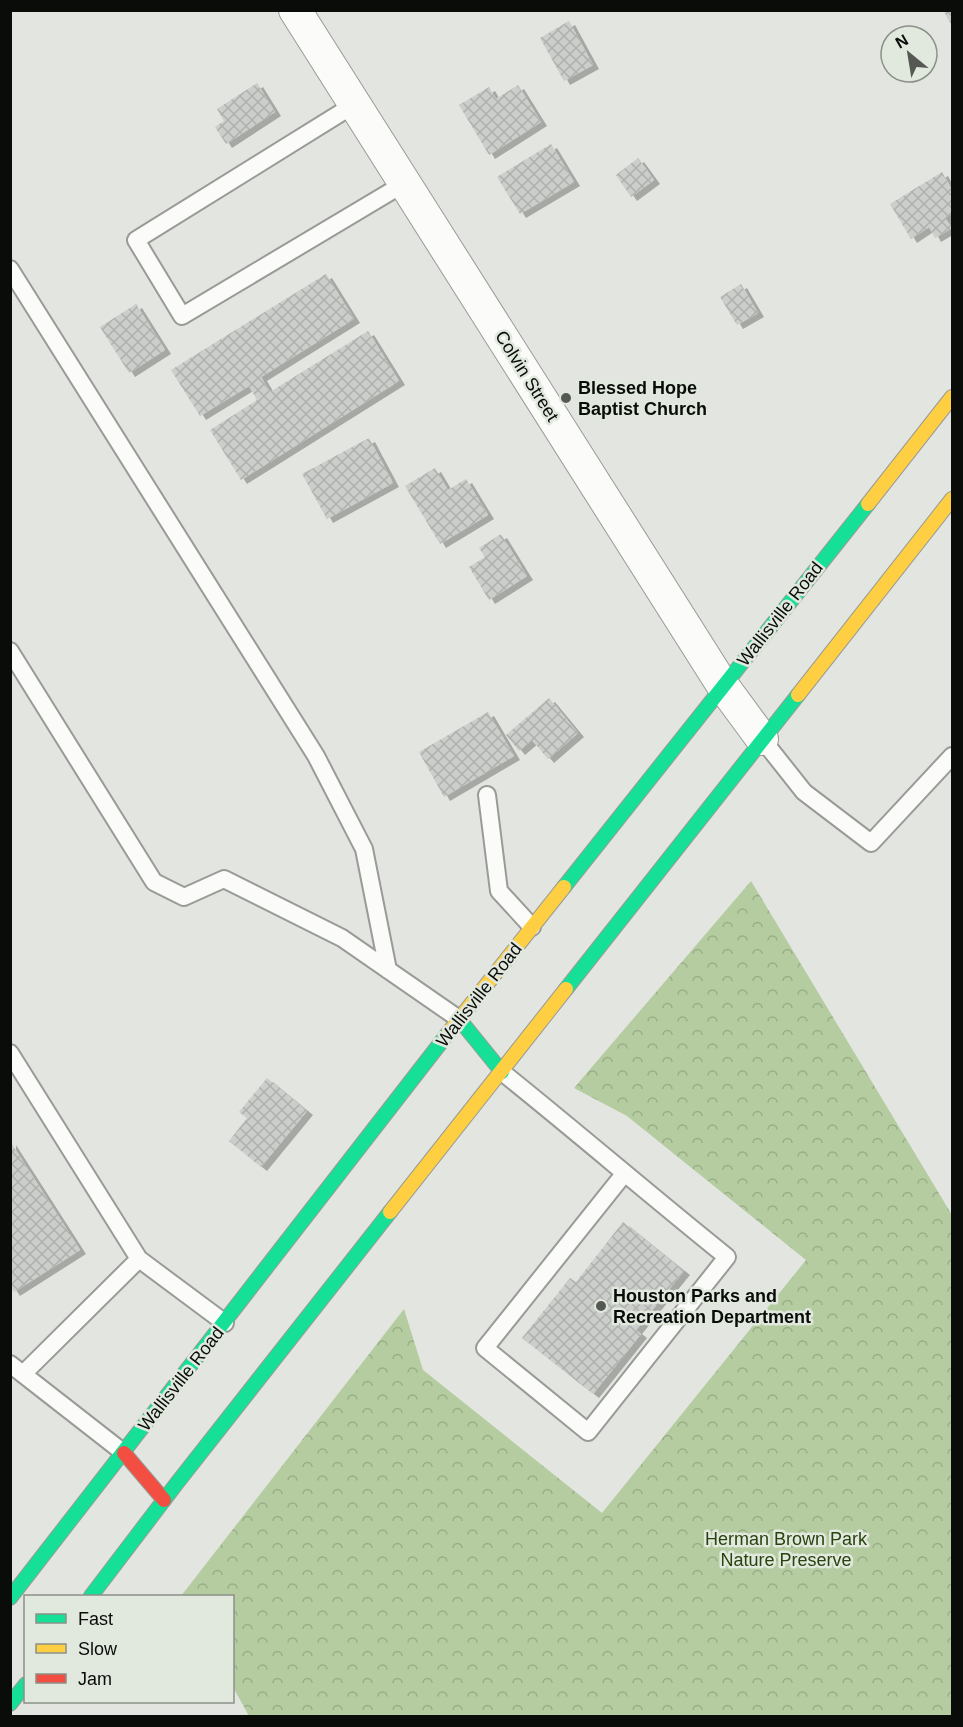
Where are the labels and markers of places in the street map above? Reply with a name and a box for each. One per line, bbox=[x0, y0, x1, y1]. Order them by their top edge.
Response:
place label: Blessed Hope Baptist Church bbox=[578, 378, 707, 419]
marker: Blessed Hope Baptist Church bbox=[559, 391, 573, 405]
place label: Houston Parks and Recreation Department bbox=[613, 1286, 811, 1327]
marker: Houston Parks and Recreation Department bbox=[594, 1299, 608, 1313]

